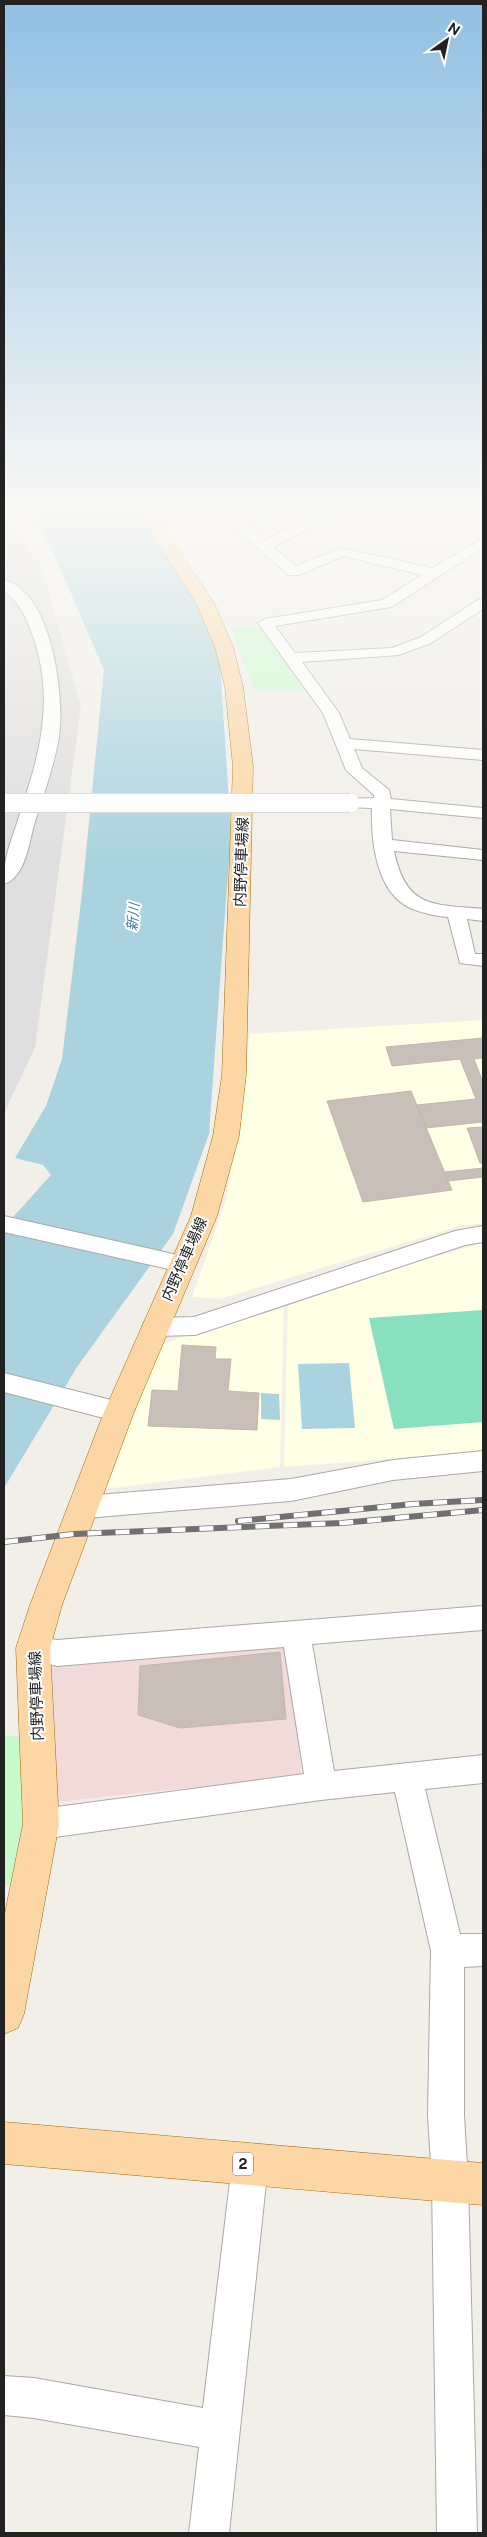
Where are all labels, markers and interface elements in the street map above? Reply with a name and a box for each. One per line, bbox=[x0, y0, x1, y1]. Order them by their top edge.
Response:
north arrow bbox=[422, 15, 472, 65]
text: N bbox=[445, 19, 463, 39]
street label: 内野停車場線 bbox=[231, 817, 251, 907]
water label: 新川 bbox=[124, 900, 142, 932]
street label: 内野停車場線 bbox=[158, 1214, 210, 1304]
street label: 内野停車場線 bbox=[26, 1651, 46, 1741]
road number: 2 bbox=[233, 2152, 253, 2176]

